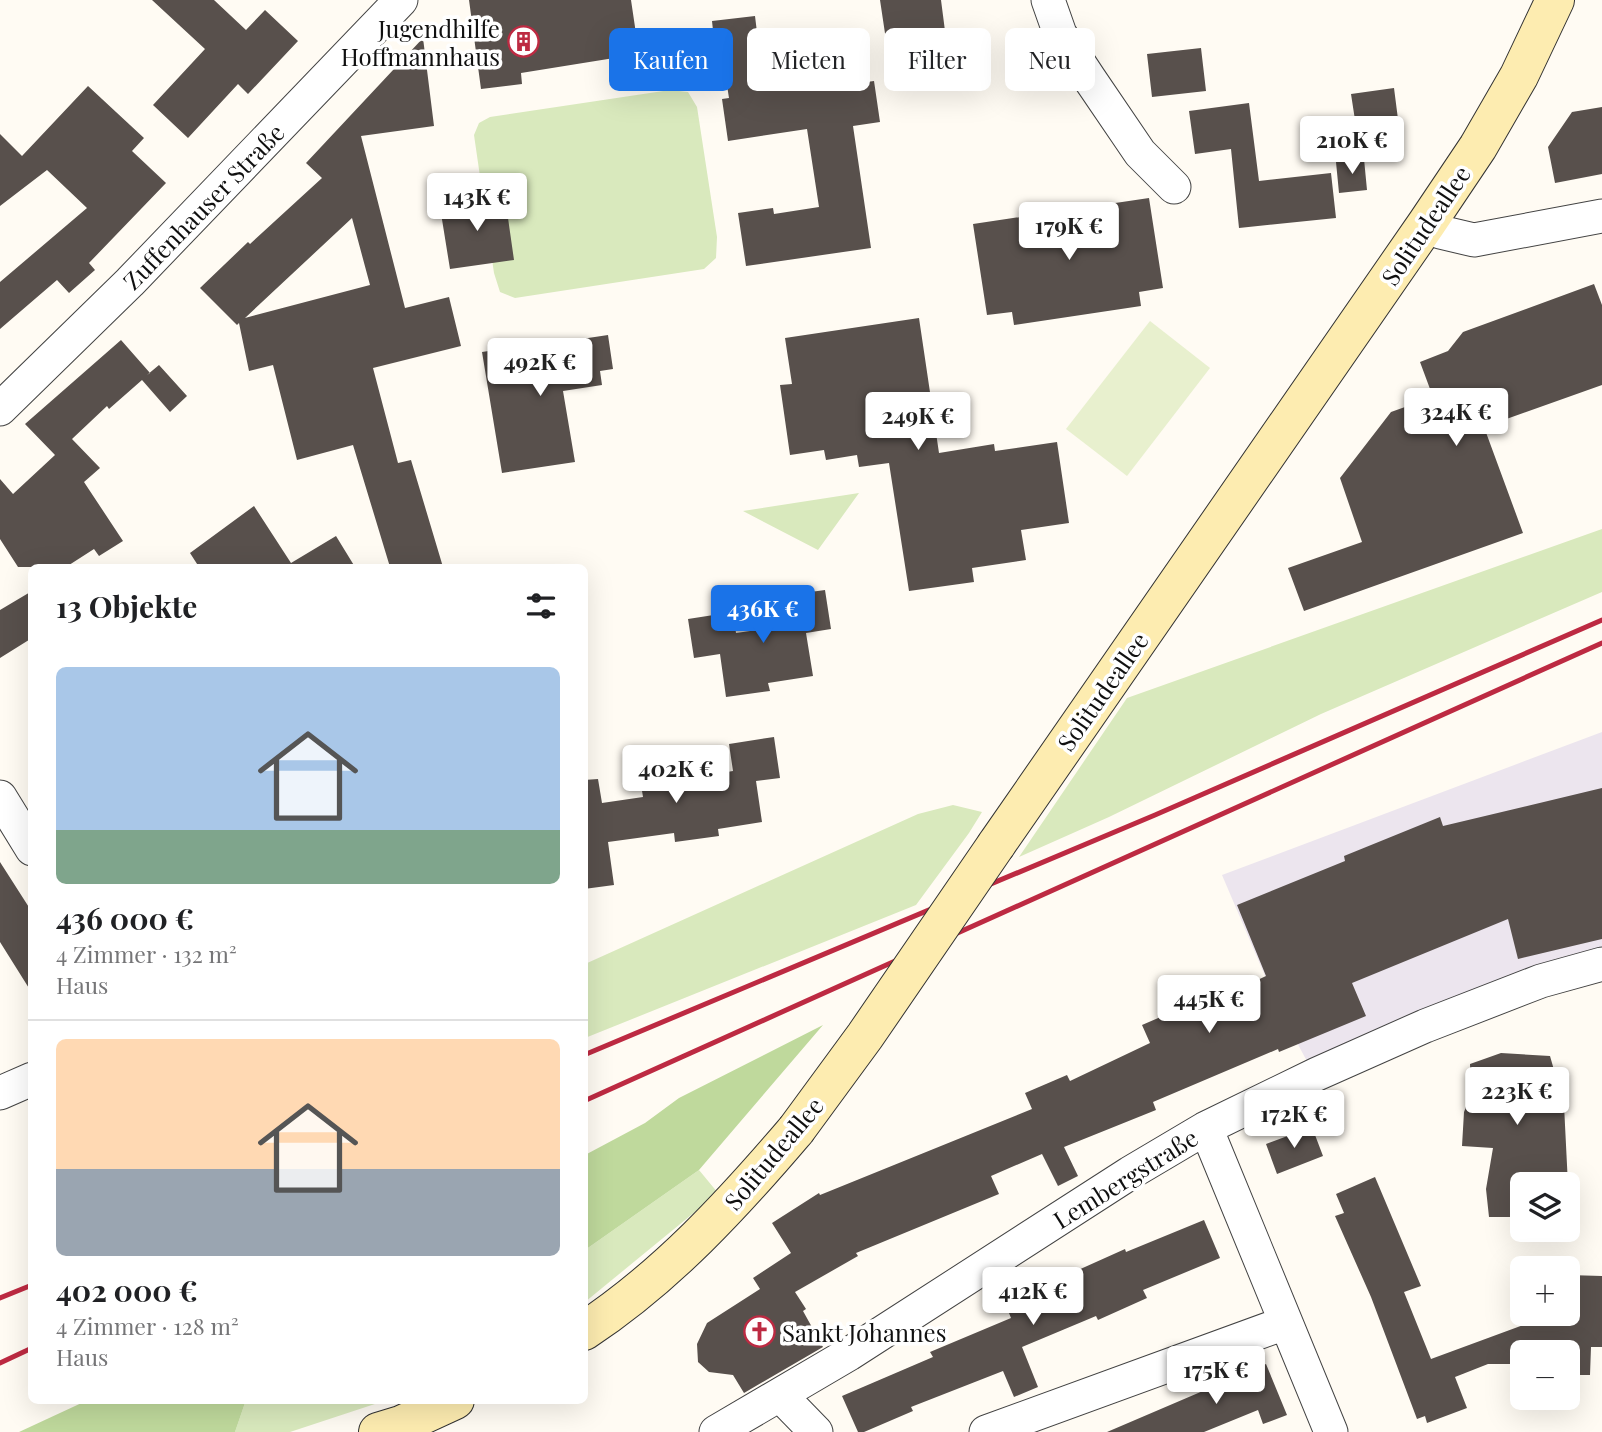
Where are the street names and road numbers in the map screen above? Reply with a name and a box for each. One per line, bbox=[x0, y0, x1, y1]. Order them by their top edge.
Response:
street label: Zuffenhauser Straße bbox=[115, 116, 291, 296]
street label: Solitudeallee bbox=[1373, 159, 1477, 291]
street label: Solitudeallee bbox=[1049, 625, 1155, 757]
street label: Solitudeallee bbox=[716, 1090, 830, 1216]
street label: Lembergstraße bbox=[1047, 1121, 1203, 1235]

